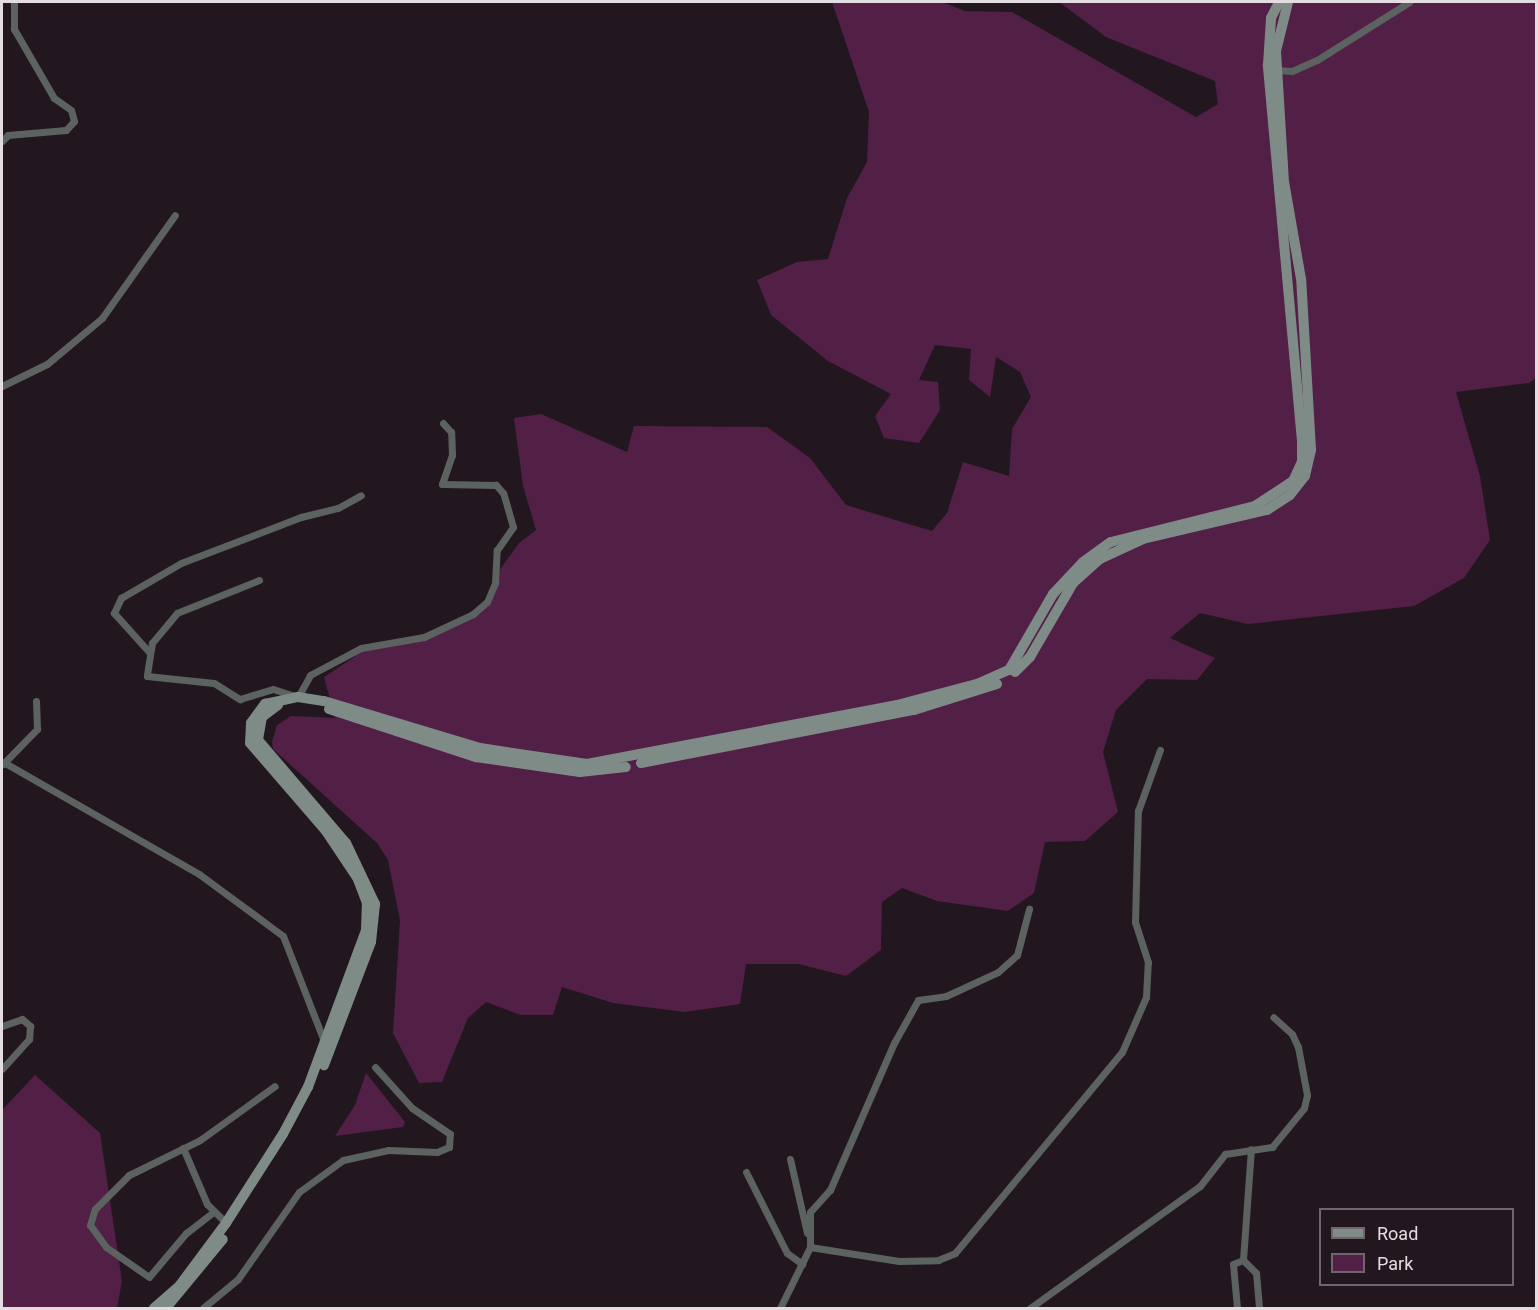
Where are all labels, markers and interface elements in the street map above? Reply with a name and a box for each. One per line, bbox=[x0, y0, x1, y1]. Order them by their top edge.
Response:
legend bbox=[1319, 1208, 1514, 1286]
text: Road bbox=[1377, 1223, 1418, 1244]
text: Park bbox=[1377, 1253, 1413, 1274]

